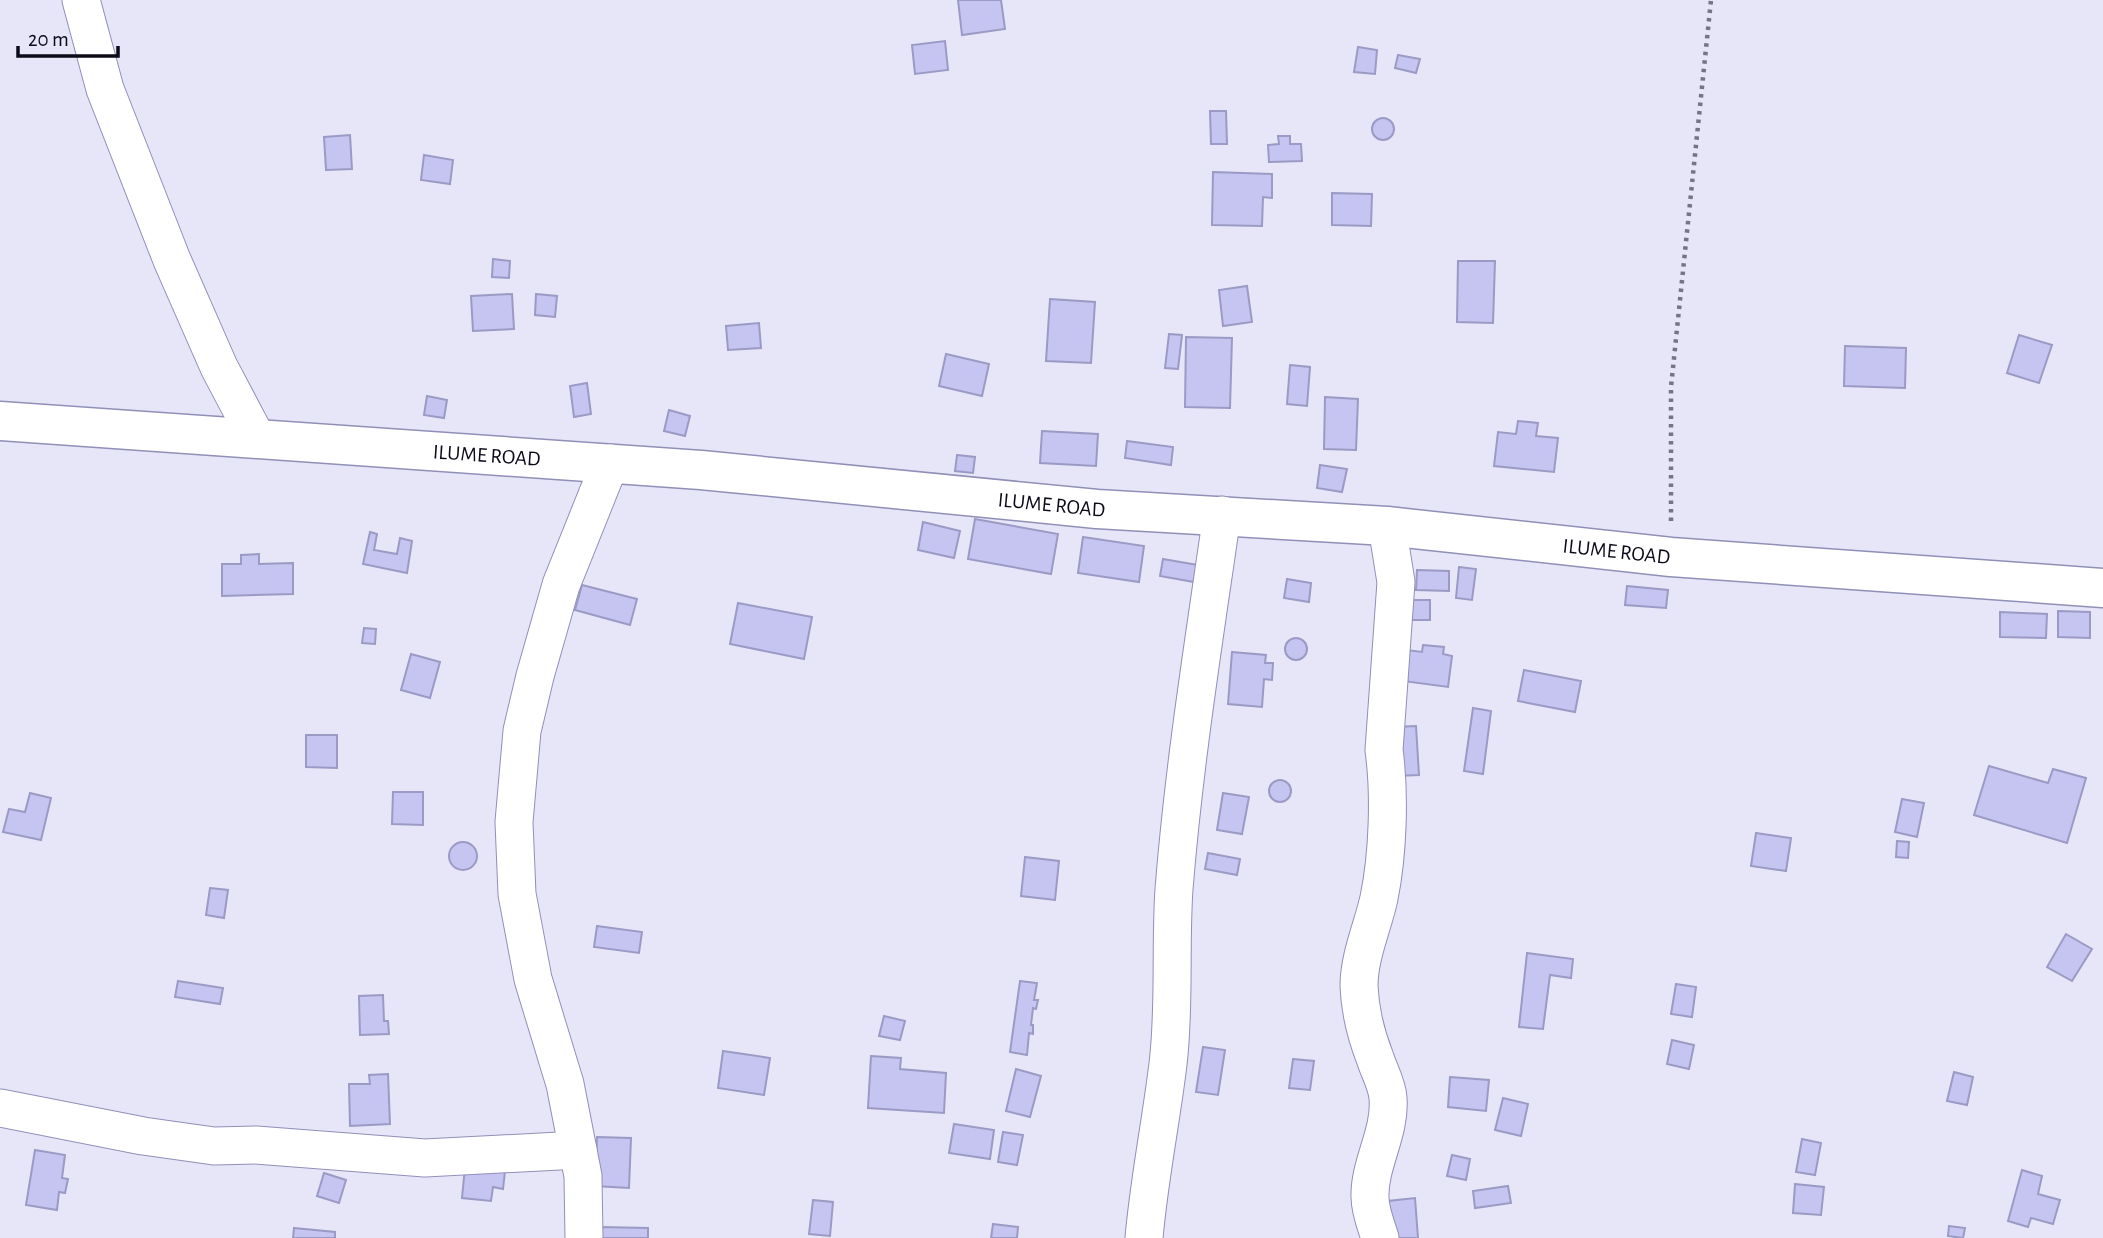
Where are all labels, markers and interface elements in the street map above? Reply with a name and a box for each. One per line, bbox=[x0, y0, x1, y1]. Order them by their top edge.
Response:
scale bar bbox=[18, 14, 117, 58]
text: 20 m bbox=[28, 29, 69, 50]
street label: ILUME ROAD bbox=[432, 441, 541, 470]
street label: ILUME ROAD bbox=[997, 489, 1106, 520]
street label: ILUME ROAD bbox=[1562, 535, 1671, 568]

